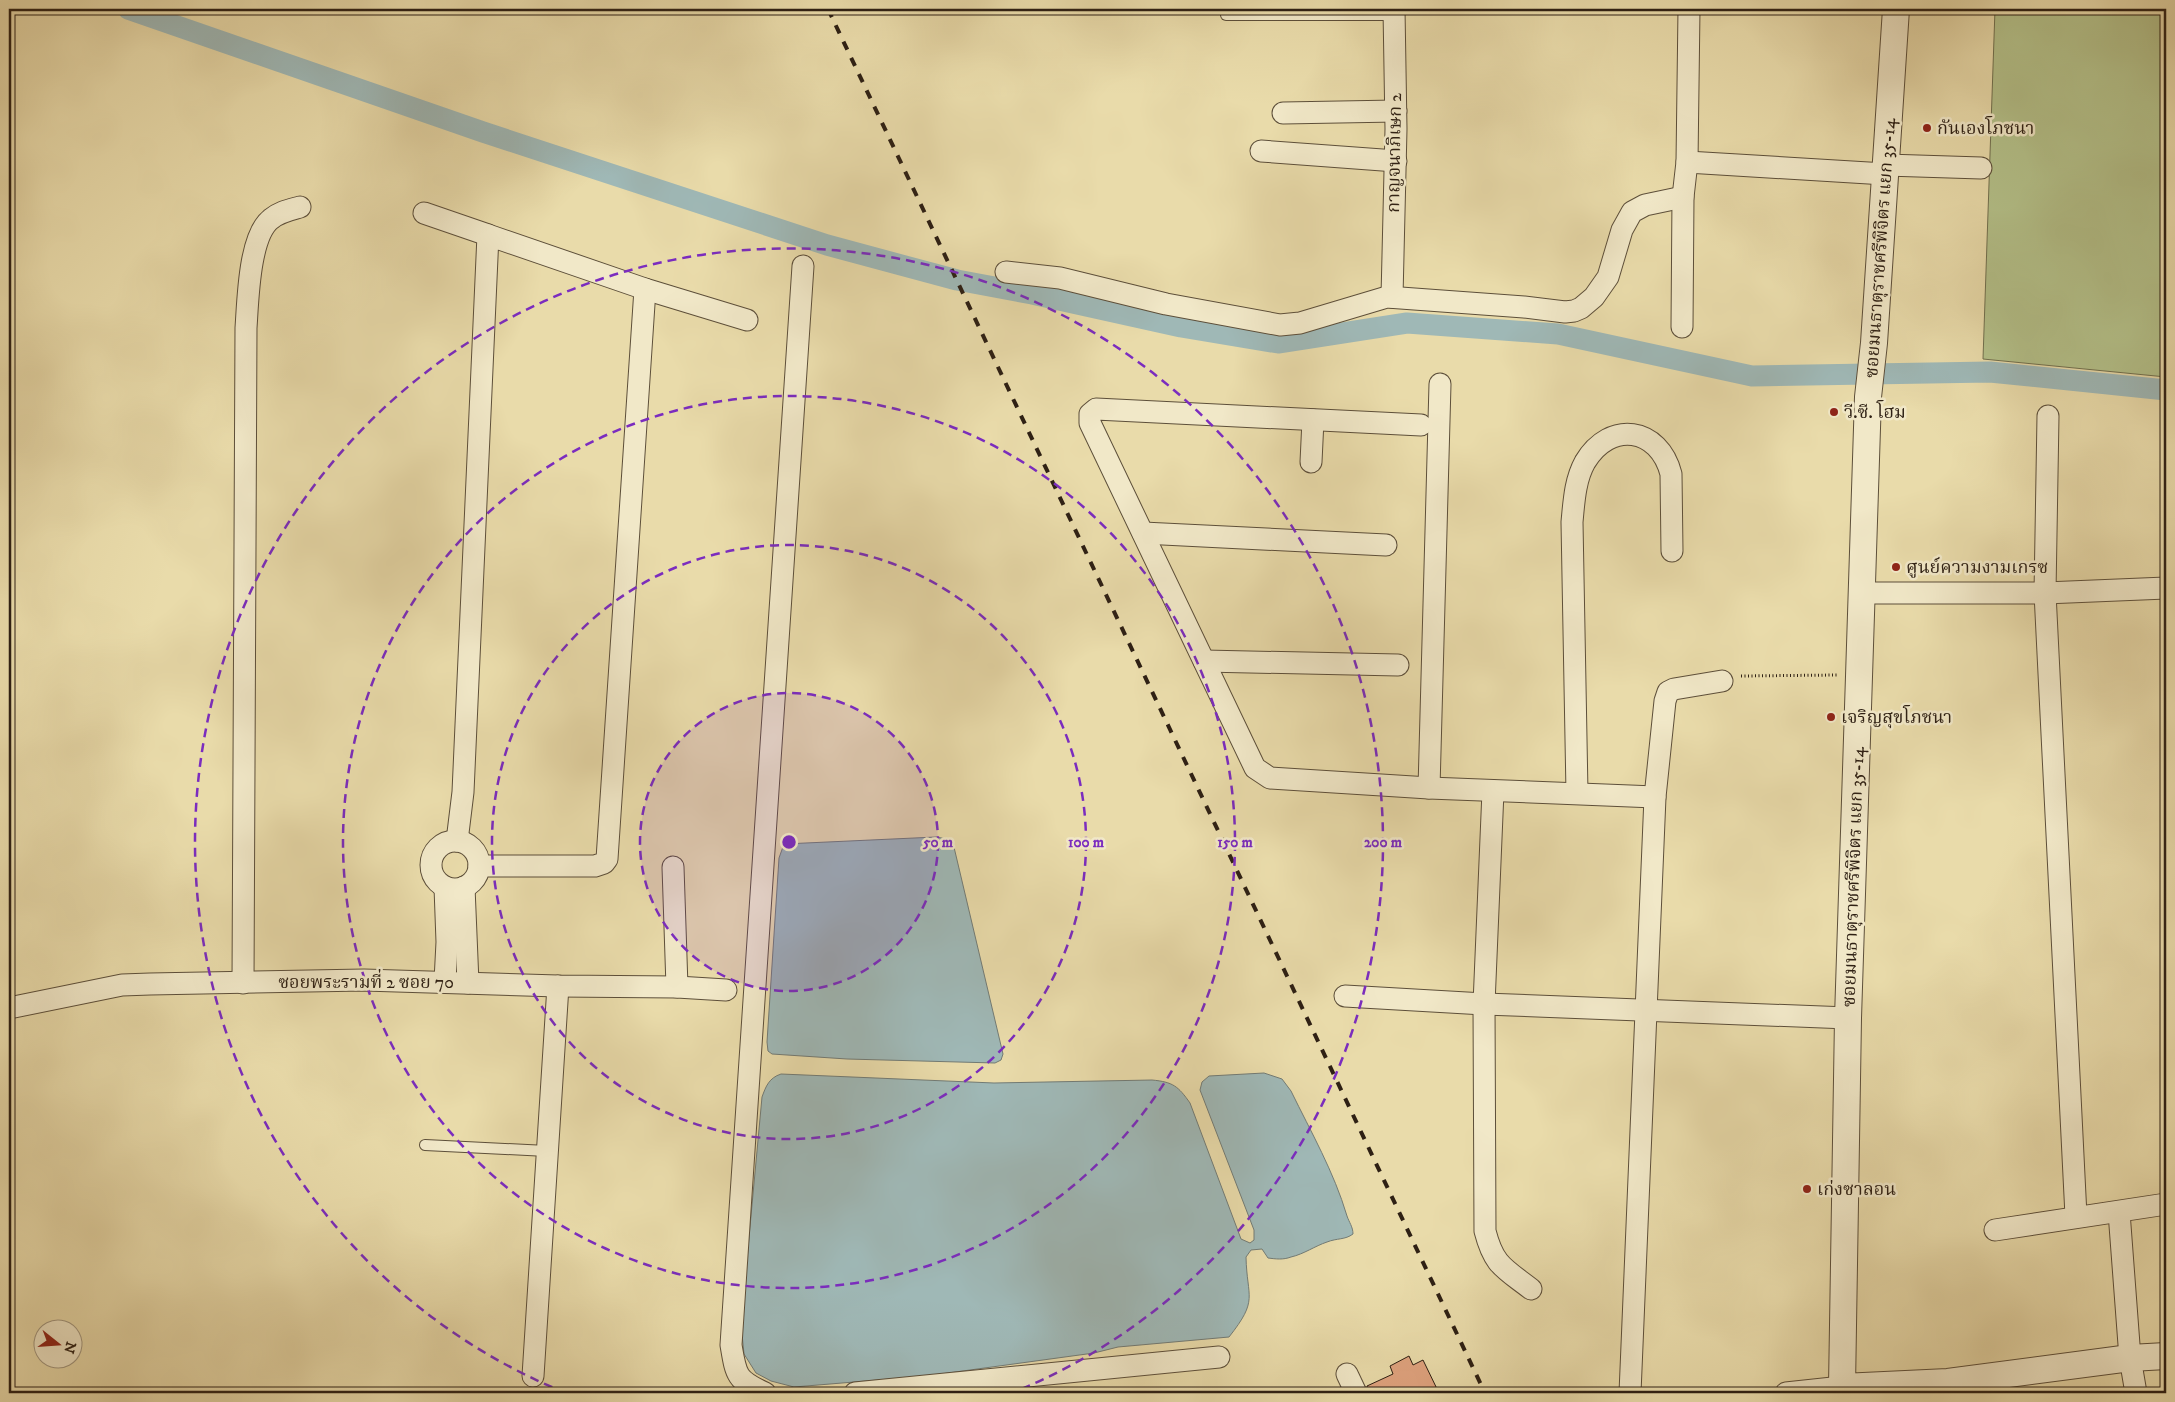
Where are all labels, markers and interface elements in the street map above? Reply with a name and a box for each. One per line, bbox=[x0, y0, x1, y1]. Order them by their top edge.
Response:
street label: กาญจนาภิเษก 2 bbox=[1383, 93, 1407, 213]
place label: กันเองโภชนา bbox=[1937, 115, 2034, 140]
street label: ซอยมนธาตุราชศรีพิจิตร แยก 35-14 bbox=[1861, 117, 1901, 379]
marker: กันเองโภชนา bbox=[1921, 122, 1933, 134]
place label: วี.ซี. โฮม bbox=[1844, 399, 1906, 424]
marker: วี.ซี. โฮม bbox=[1828, 406, 1840, 418]
place label: ศูนย์ความงามเกรซ bbox=[1906, 556, 2048, 579]
marker: ศูนย์ความงามเกรซ bbox=[1890, 561, 1902, 573]
place label: เจริญสุขโภชนา bbox=[1841, 704, 1952, 729]
marker: เจริญสุขโภชนา bbox=[1825, 711, 1837, 723]
street label: ซอยมนธาตุราชศรีพิจิตร แยก 35-14 bbox=[1838, 746, 1870, 1007]
centre of rings bbox=[780, 833, 798, 851]
text: 50 m bbox=[922, 833, 954, 852]
text: 100 m bbox=[1068, 833, 1105, 852]
text: 150 m bbox=[1217, 833, 1253, 852]
text: 200 m bbox=[1364, 833, 1403, 852]
street label: ซอยพระรามที่ 2 ซอย 70 bbox=[278, 968, 454, 994]
place label: เก่งซาลอน bbox=[1817, 1179, 1896, 1201]
marker: เก่งซาลอน bbox=[1801, 1183, 1813, 1195]
north arrow bbox=[32, 1320, 82, 1370]
text: N bbox=[59, 1339, 80, 1356]

